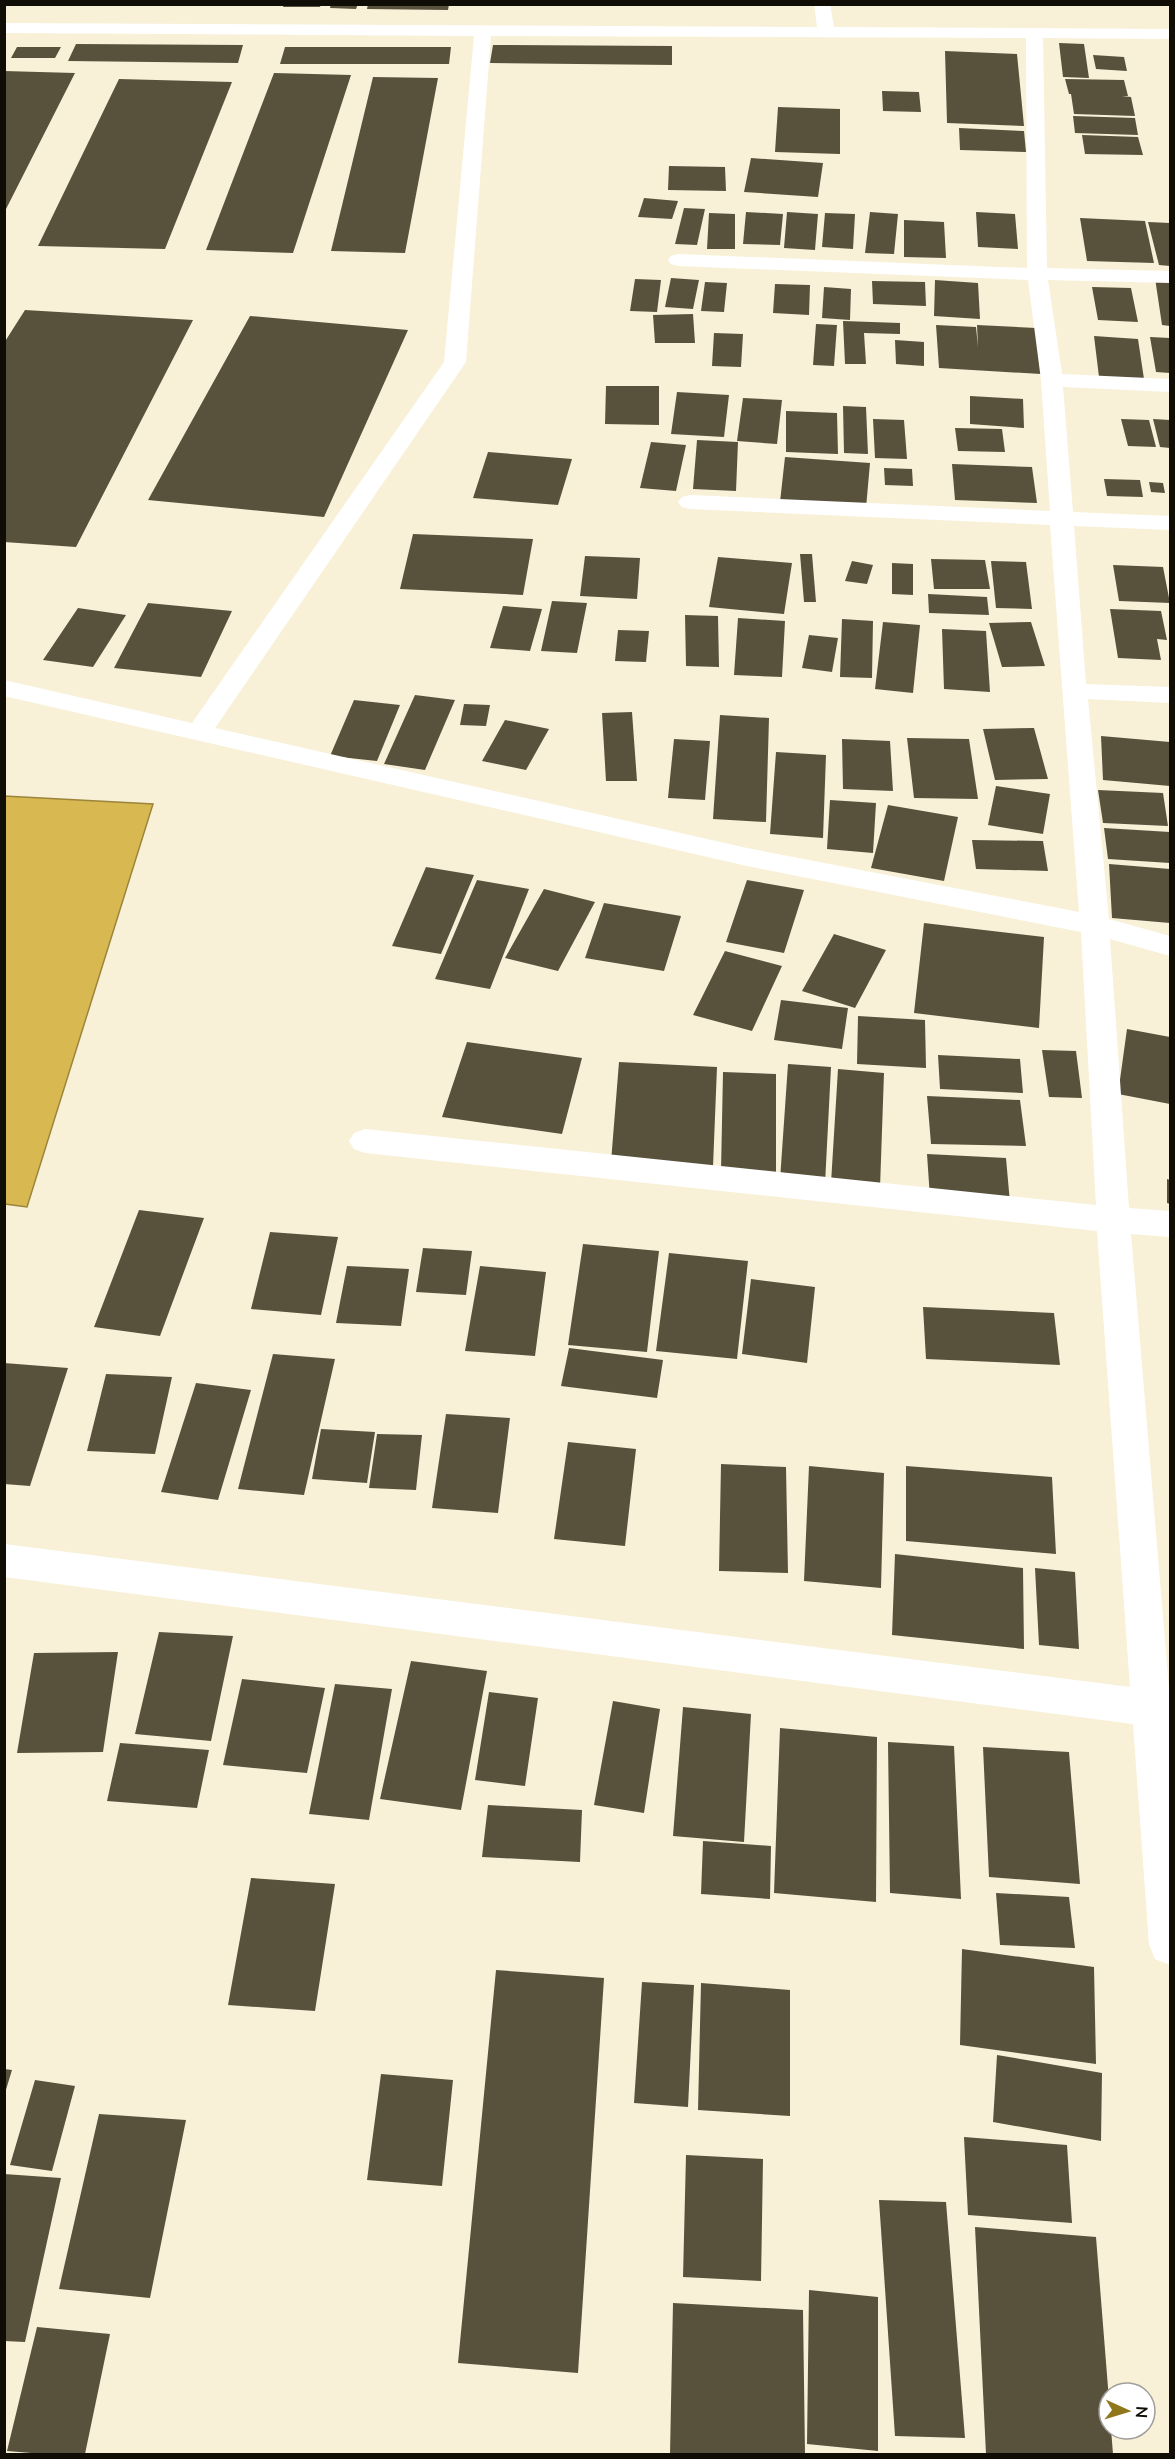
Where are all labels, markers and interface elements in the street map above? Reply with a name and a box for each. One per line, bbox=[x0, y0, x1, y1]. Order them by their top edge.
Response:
north arrow bbox=[1097, 2381, 1157, 2441]
text: N bbox=[1130, 2405, 1152, 2419]

